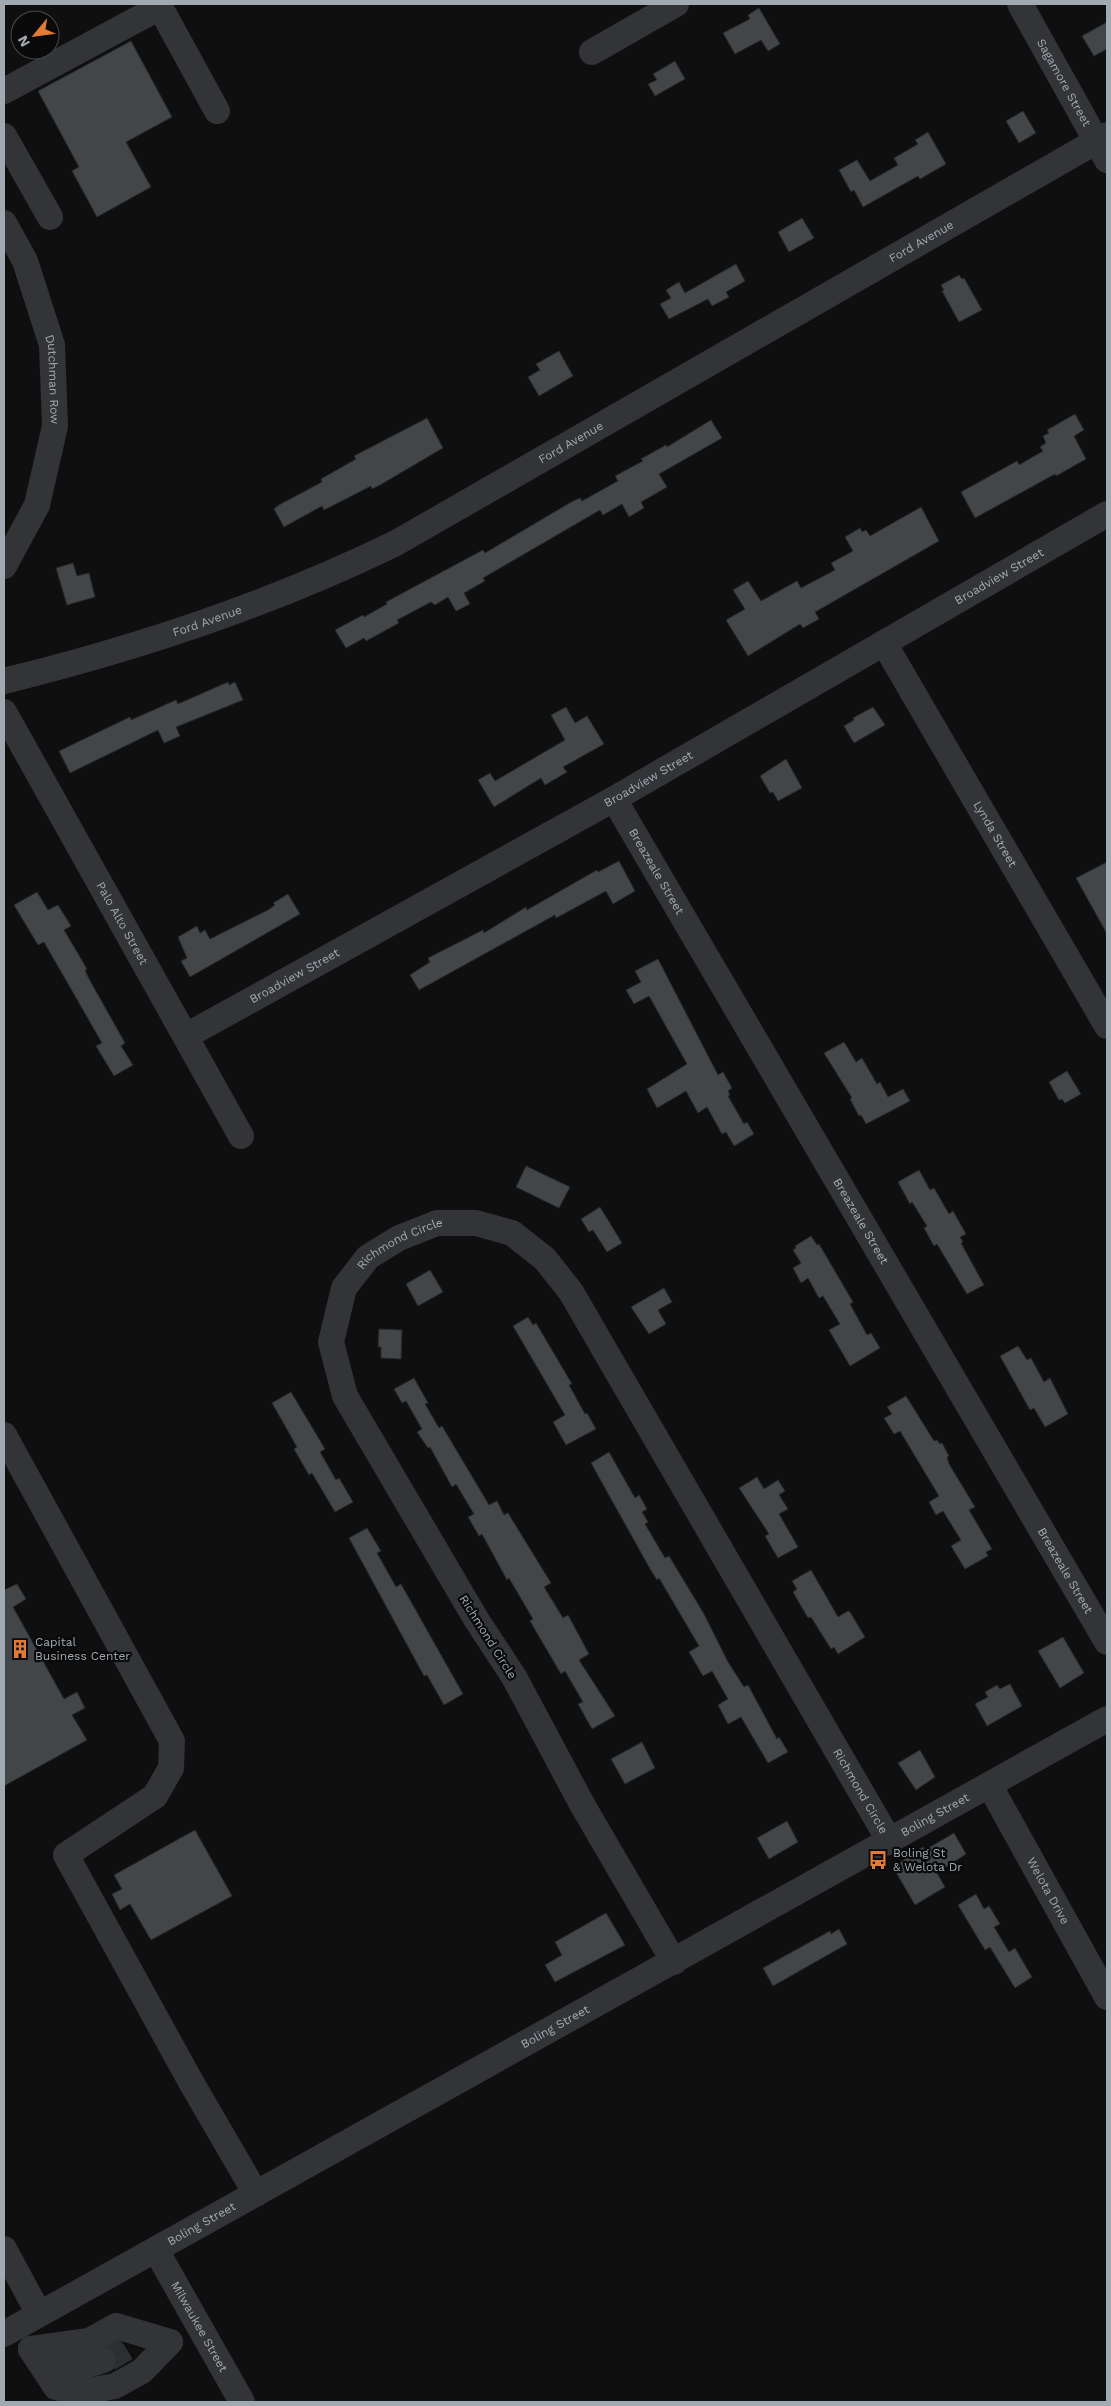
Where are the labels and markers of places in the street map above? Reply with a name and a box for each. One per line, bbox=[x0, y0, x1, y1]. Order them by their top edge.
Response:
place label: Capital Business Center bbox=[35, 1635, 130, 1663]
building icon: Capital Business Center bbox=[9, 1638, 31, 1660]
place label: Boling St & Welota Dr bbox=[893, 1846, 962, 1874]
bus stop icon: Boling St & Welota Dr bbox=[867, 1849, 889, 1871]

